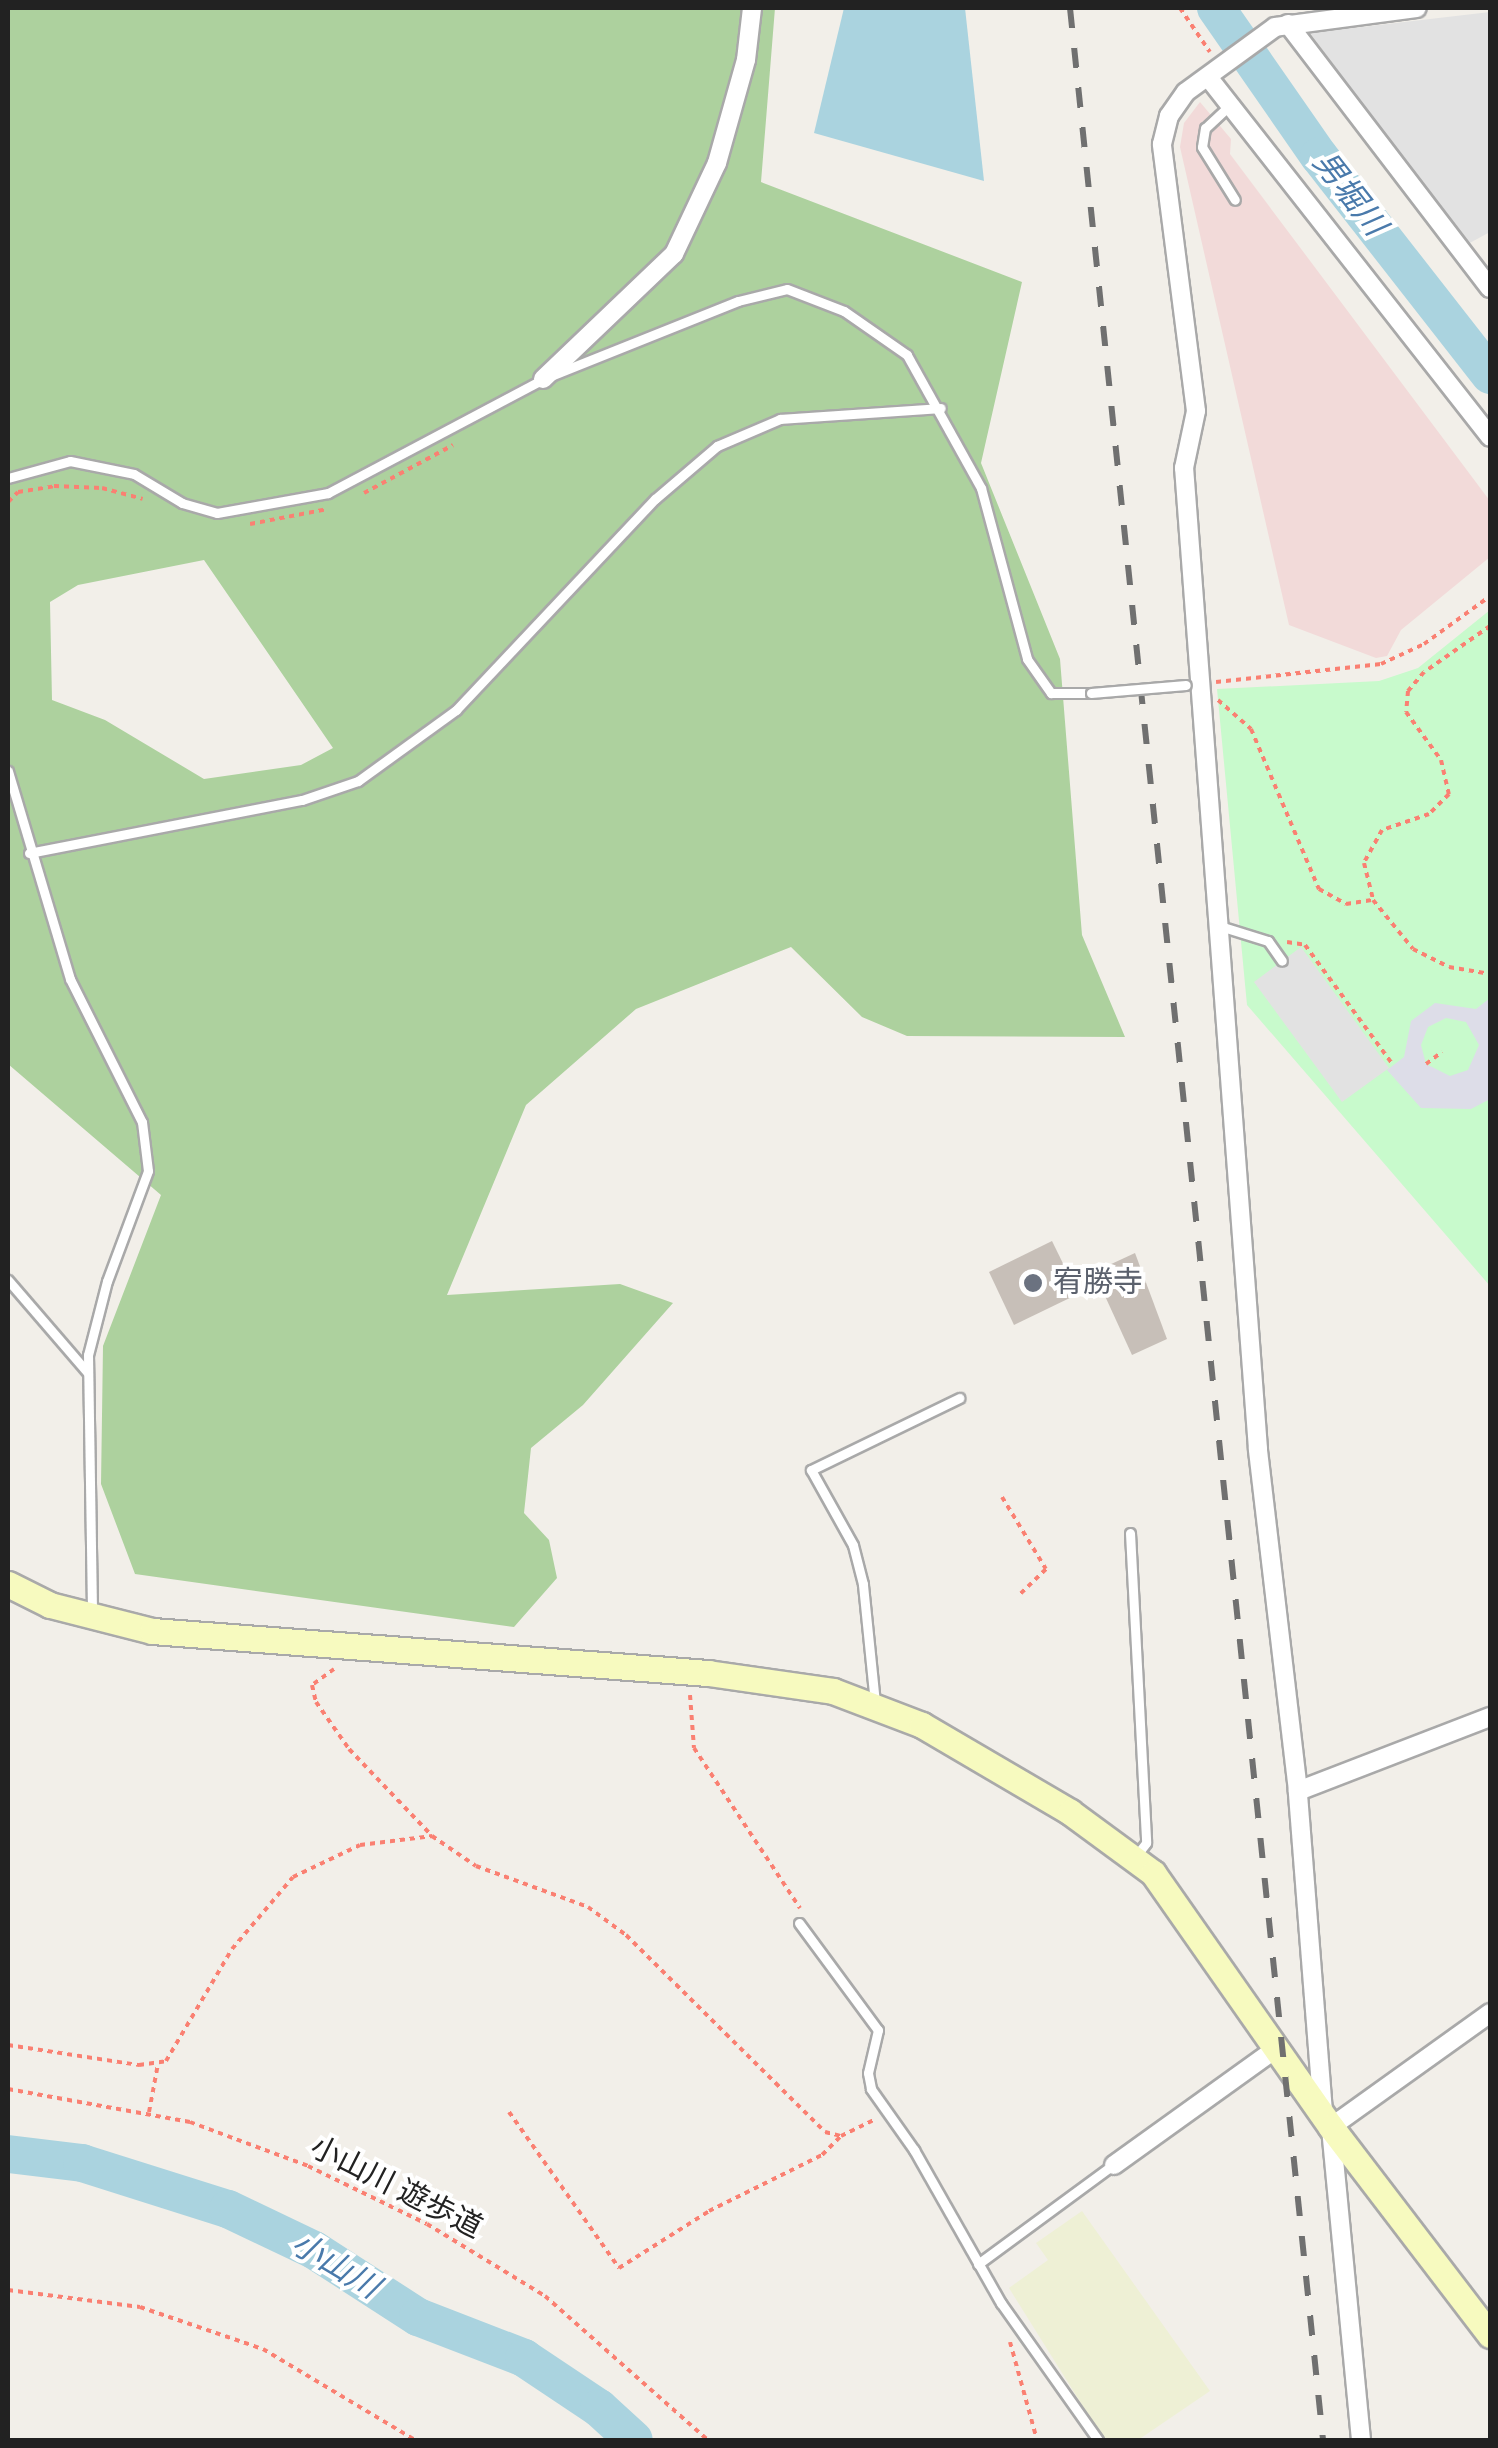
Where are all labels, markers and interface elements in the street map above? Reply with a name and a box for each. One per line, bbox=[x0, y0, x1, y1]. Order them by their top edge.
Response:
water label: 男堀川 bbox=[1304, 144, 1394, 244]
place label: 宥勝寺 bbox=[1053, 1265, 1143, 1301]
marker: 宥勝寺 bbox=[1022, 1272, 1044, 1294]
street label: 小山川 遊歩道 bbox=[304, 2129, 488, 2247]
water label: 小山川 bbox=[284, 2225, 386, 2307]

